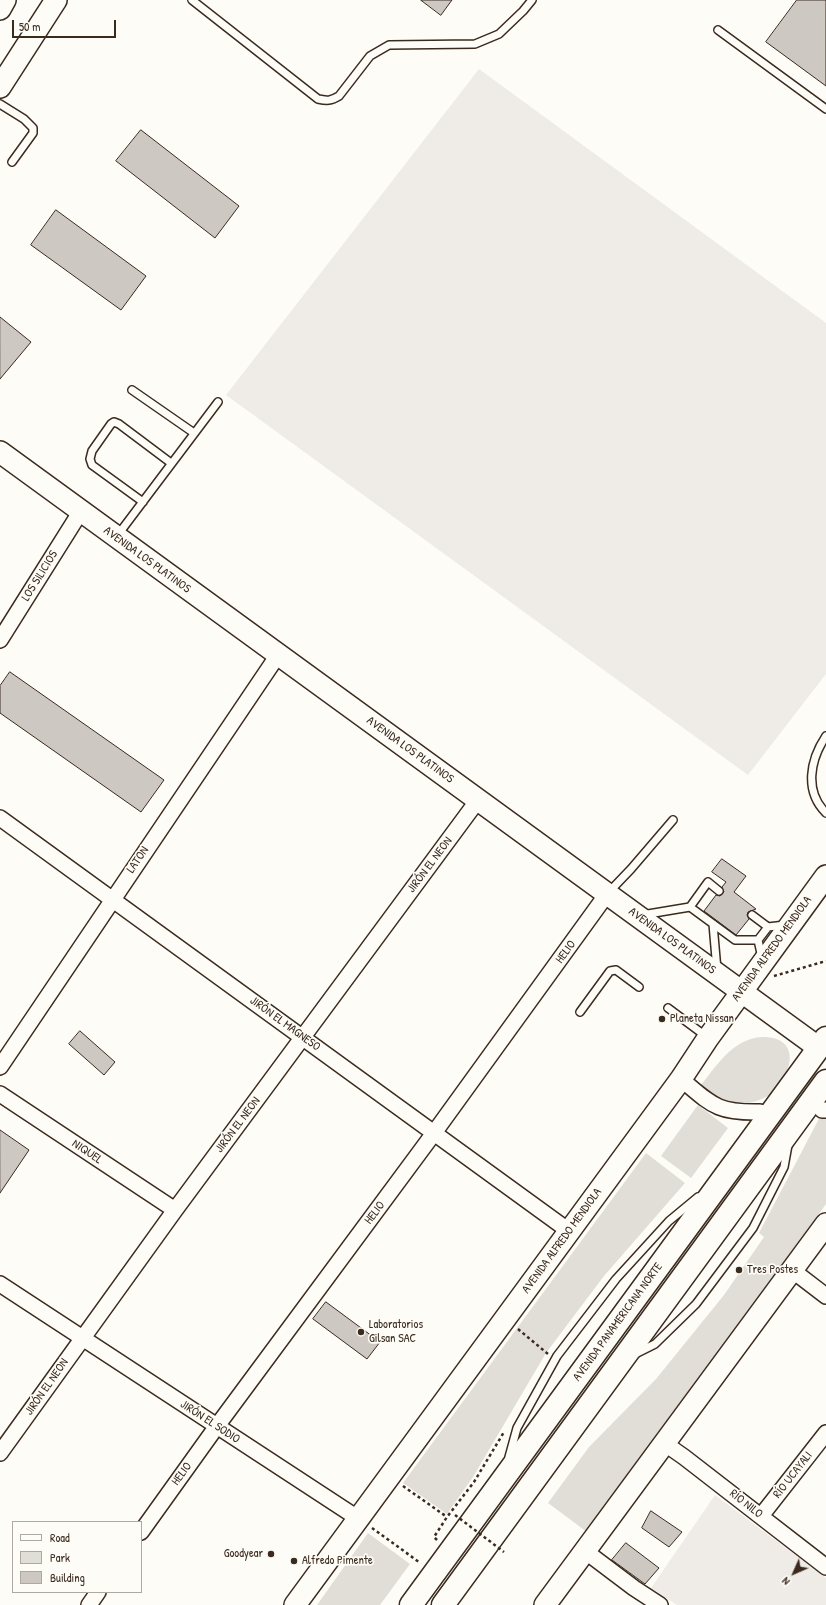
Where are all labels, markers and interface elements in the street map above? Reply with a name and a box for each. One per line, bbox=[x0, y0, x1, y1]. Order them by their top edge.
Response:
scale bar bbox=[14, 12, 118, 38]
text: 50 m bbox=[19, 18, 40, 35]
street label: AVENIDA LOS PLATINOS bbox=[101, 524, 193, 596]
street label: LOS SILICIOS bbox=[19, 548, 61, 604]
street label: AVENIDA LOS PLATINOS bbox=[364, 714, 456, 786]
street label: JIRÓN EL NEON bbox=[404, 834, 456, 896]
street label: LATON bbox=[124, 844, 152, 876]
street label: AVENIDA ALFREDO MENDIOLA bbox=[729, 894, 815, 1004]
street label: AVENIDA LOS PLATINOS bbox=[626, 905, 718, 977]
street label: HELIO bbox=[553, 938, 579, 966]
street label: JIRÓN EL MAGNESO bbox=[247, 994, 323, 1054]
place label: Planeta Nissan bbox=[670, 1012, 734, 1026]
marker: Planeta Nissan bbox=[657, 1014, 667, 1024]
street label: JIRÓN EL NEON bbox=[212, 1094, 264, 1156]
street label: NIQUEL bbox=[69, 1137, 105, 1167]
street label: AVENIDA ALFREDO MENDIOLA bbox=[519, 1186, 605, 1296]
street label: HELIO bbox=[362, 1199, 388, 1227]
street label: AVENIDA PANAMERICANA NORTE bbox=[570, 1260, 666, 1384]
place label: Tres Postes bbox=[747, 1263, 798, 1277]
marker: Tres Postes bbox=[734, 1265, 744, 1275]
place label: Laboratorios Gilsan SAC bbox=[369, 1318, 423, 1346]
marker: Laboratorios Gilsan SAC bbox=[356, 1327, 366, 1337]
street label: JIRÓN EL NEON bbox=[22, 1356, 72, 1418]
street label: JIRÓN EL SODIO bbox=[177, 1397, 243, 1447]
street label: RÍO UCAYALI bbox=[770, 1449, 816, 1501]
street label: HELIO bbox=[169, 1460, 195, 1488]
street label: RÍO NILO bbox=[727, 1487, 765, 1521]
legend bbox=[12, 1521, 142, 1593]
text: Road bbox=[50, 1529, 70, 1546]
place label: Goodyear bbox=[224, 1547, 263, 1561]
text: Park bbox=[50, 1549, 70, 1566]
marker: Goodyear bbox=[266, 1549, 276, 1559]
north arrow bbox=[774, 1553, 814, 1593]
place label: Alfredo Pimente bbox=[302, 1554, 373, 1568]
marker: Alfredo Pimente bbox=[289, 1556, 299, 1566]
text: Building bbox=[50, 1569, 85, 1586]
text: N bbox=[778, 1574, 793, 1589]

